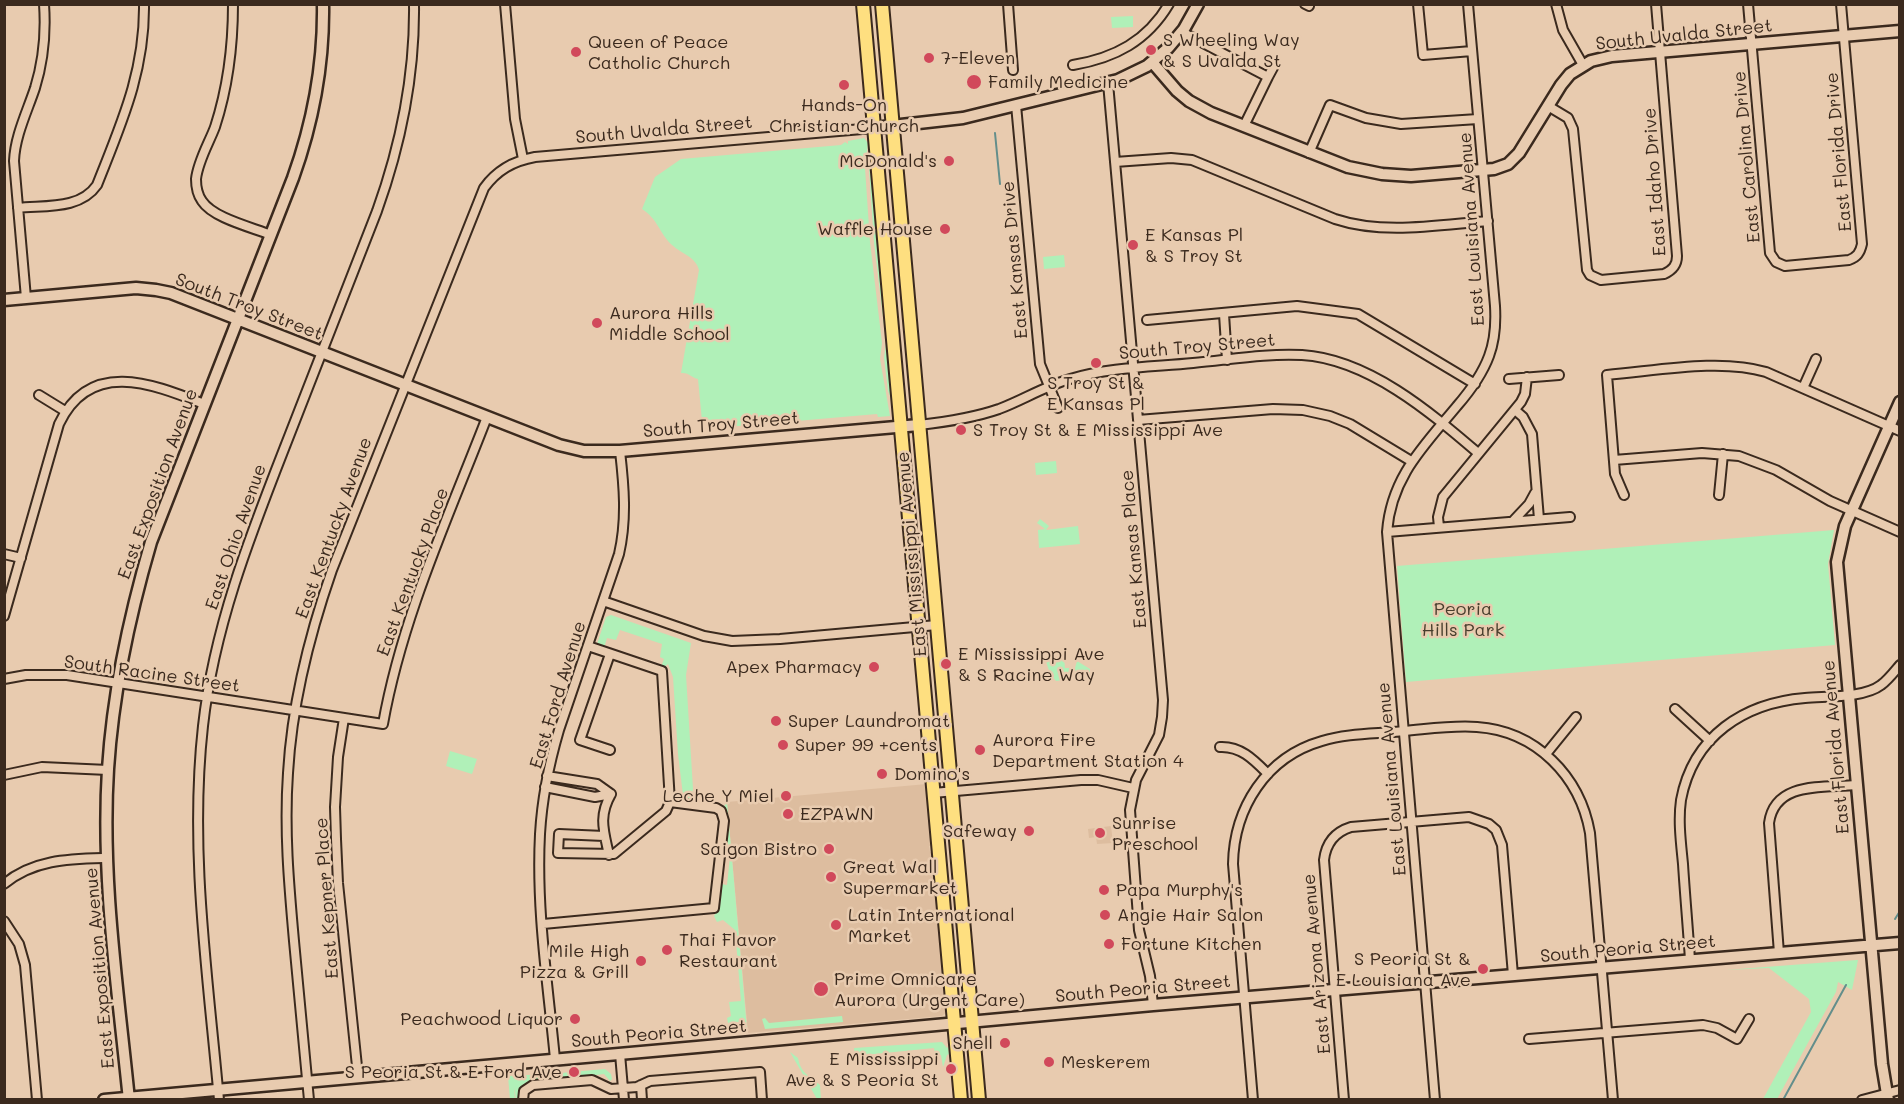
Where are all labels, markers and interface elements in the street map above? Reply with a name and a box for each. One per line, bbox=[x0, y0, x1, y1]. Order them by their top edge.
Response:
street label: South Uvalda Street bbox=[1595, 15, 1773, 55]
place label: S Wheeling Way & S Uvalda St bbox=[1163, 29, 1300, 72]
place label: Queen of Peace Catholic Church bbox=[588, 31, 730, 74]
marker: S Wheeling Way & S Uvalda St bbox=[1144, 43, 1158, 57]
marker: Queen of Peace Catholic Church bbox=[569, 45, 583, 59]
place label: 7-Eleven bbox=[941, 47, 1015, 69]
marker: 7-Eleven bbox=[922, 51, 936, 65]
street label: East Carolina Drive bbox=[1729, 70, 1765, 244]
place label: Family Medicine bbox=[988, 71, 1128, 93]
street label: East Florida Drive bbox=[1821, 72, 1857, 232]
marker: Family Medicine bbox=[965, 73, 983, 91]
marker: Hands-On Christian Church bbox=[837, 78, 851, 92]
place label: Hands-On Christian Church bbox=[769, 94, 919, 136]
street label: East Idaho Drive bbox=[1639, 107, 1671, 257]
street label: South Uvalda Street bbox=[575, 112, 753, 148]
street label: East Louisiana Avenue bbox=[1454, 131, 1490, 327]
place label: McDonald's bbox=[839, 150, 937, 172]
marker: McDonald's bbox=[942, 154, 956, 168]
street label: East Kansas Drive bbox=[997, 180, 1033, 340]
place label: Waffle House bbox=[817, 218, 933, 240]
marker: Waffle House bbox=[938, 222, 952, 236]
place label: E Kansas Pl & S Troy St bbox=[1145, 224, 1243, 266]
marker: E Kansas Pl & S Troy St bbox=[1126, 238, 1140, 252]
street label: South Troy Street bbox=[172, 269, 326, 345]
place label: Aurora Hills Middle School bbox=[609, 302, 730, 344]
marker: Aurora Hills Middle School bbox=[590, 316, 604, 330]
street label: South Troy Street bbox=[1118, 329, 1276, 365]
marker: S Troy St & E Kansas Pl bbox=[1089, 356, 1103, 370]
place label: S Troy St & E Kansas Pl bbox=[1047, 372, 1145, 415]
street label: East Exposition Avenue bbox=[113, 386, 203, 582]
street label: South Troy Street bbox=[642, 407, 800, 443]
place label: S Troy St & E Mississippi Ave bbox=[973, 419, 1223, 441]
marker: S Troy St & E Mississippi Ave bbox=[954, 423, 968, 437]
street label: East Kentucky Avenue bbox=[291, 434, 377, 622]
street label: East Mississippi Avenue bbox=[892, 451, 932, 657]
street label: East Ohio Avenue bbox=[201, 461, 271, 613]
street label: East Kansas Place bbox=[1116, 469, 1152, 629]
street label: East Kentucky Place bbox=[372, 485, 454, 659]
park label: Peoria Hills Park bbox=[1422, 598, 1504, 640]
street label: East Ford Avenue bbox=[525, 619, 591, 771]
place label: E Mississippi Ave & S Racine Way bbox=[958, 643, 1105, 686]
street label: South Racine Street bbox=[63, 651, 241, 697]
place label: Apex Pharmacy bbox=[725, 656, 862, 678]
marker: E Mississippi Ave & S Racine Way bbox=[939, 657, 953, 671]
street label: East Florida Avenue bbox=[1818, 659, 1854, 835]
marker: Apex Pharmacy bbox=[867, 660, 881, 674]
street label: East Louisiana Avenue bbox=[1373, 681, 1411, 877]
place label: Super Laundromat bbox=[788, 710, 950, 732]
marker: Super Laundromat bbox=[769, 714, 783, 728]
place label: Aurora Fire Department Station 4 bbox=[992, 729, 1184, 771]
place label: Super 99 +cents bbox=[795, 734, 937, 756]
marker: Super 99 +cents bbox=[776, 738, 790, 752]
marker: Aurora Fire Department Station 4 bbox=[973, 743, 987, 757]
place label: Domino's bbox=[894, 763, 970, 785]
marker: Domino's bbox=[875, 767, 889, 781]
place label: Leche Y Miel bbox=[663, 785, 774, 807]
marker: Leche Y Miel bbox=[779, 789, 793, 803]
place label: EZPAWN bbox=[800, 803, 874, 825]
marker: EZPAWN bbox=[781, 807, 795, 821]
place label: Sunrise Preschool bbox=[1112, 812, 1199, 854]
street label: East Kepner Place bbox=[311, 817, 343, 979]
place label: Safeway bbox=[943, 820, 1017, 842]
marker: Safeway bbox=[1022, 824, 1036, 838]
marker: Sunrise Preschool bbox=[1093, 826, 1107, 840]
place label: Saigon Bistro bbox=[700, 838, 817, 860]
marker: Saigon Bistro bbox=[822, 842, 836, 856]
place label: Great Wall Supermarket bbox=[843, 856, 957, 898]
street label: East Exposition Avenue bbox=[80, 867, 120, 1069]
marker: Great Wall Supermarket bbox=[824, 870, 838, 884]
street label: East Arizona Avenue bbox=[1298, 873, 1336, 1055]
place label: Papa Murphy's bbox=[1116, 879, 1243, 901]
marker: Papa Murphy's bbox=[1097, 883, 1111, 897]
place label: Latin International Market bbox=[848, 904, 1015, 946]
place label: Angie Hair Salon bbox=[1117, 904, 1263, 926]
marker: Angie Hair Salon bbox=[1098, 908, 1112, 922]
marker: Latin International Market bbox=[829, 918, 843, 932]
place label: Thai Flavor Restaurant bbox=[679, 929, 778, 972]
street label: South Peoria Street bbox=[1539, 931, 1717, 967]
place label: Fortune Kitchen bbox=[1121, 933, 1262, 955]
marker: Fortune Kitchen bbox=[1102, 937, 1116, 951]
place label: Mile High Pizza & Grill bbox=[520, 940, 629, 982]
marker: Thai Flavor Restaurant bbox=[660, 943, 674, 957]
place label: S Peoria St & E Louisiana Ave bbox=[1336, 948, 1471, 990]
marker: Mile High Pizza & Grill bbox=[634, 954, 648, 968]
marker: S Peoria St & E Louisiana Ave bbox=[1476, 962, 1490, 976]
place label: Prime Omnicare Aurora (Urgent Care) bbox=[834, 968, 1025, 1010]
street label: South Peoria Street bbox=[1054, 971, 1232, 1007]
marker: Prime Omnicare Aurora (Urgent Care) bbox=[812, 980, 830, 998]
place label: Peachwood Liquor bbox=[400, 1008, 563, 1030]
marker: Peachwood Liquor bbox=[568, 1012, 582, 1026]
street label: South Peoria Street bbox=[570, 1016, 748, 1052]
place label: Shell bbox=[953, 1032, 993, 1054]
marker: Shell bbox=[998, 1036, 1012, 1050]
place label: E Mississippi Ave & S Peoria St bbox=[785, 1048, 939, 1090]
place label: Meskerem bbox=[1061, 1051, 1150, 1073]
marker: Meskerem bbox=[1042, 1055, 1056, 1069]
place label: S Peoria St & E Ford Ave bbox=[345, 1061, 562, 1083]
marker: E Mississippi Ave & S Peoria St bbox=[944, 1062, 958, 1076]
marker: S Peoria St & E Ford Ave bbox=[567, 1065, 581, 1079]

